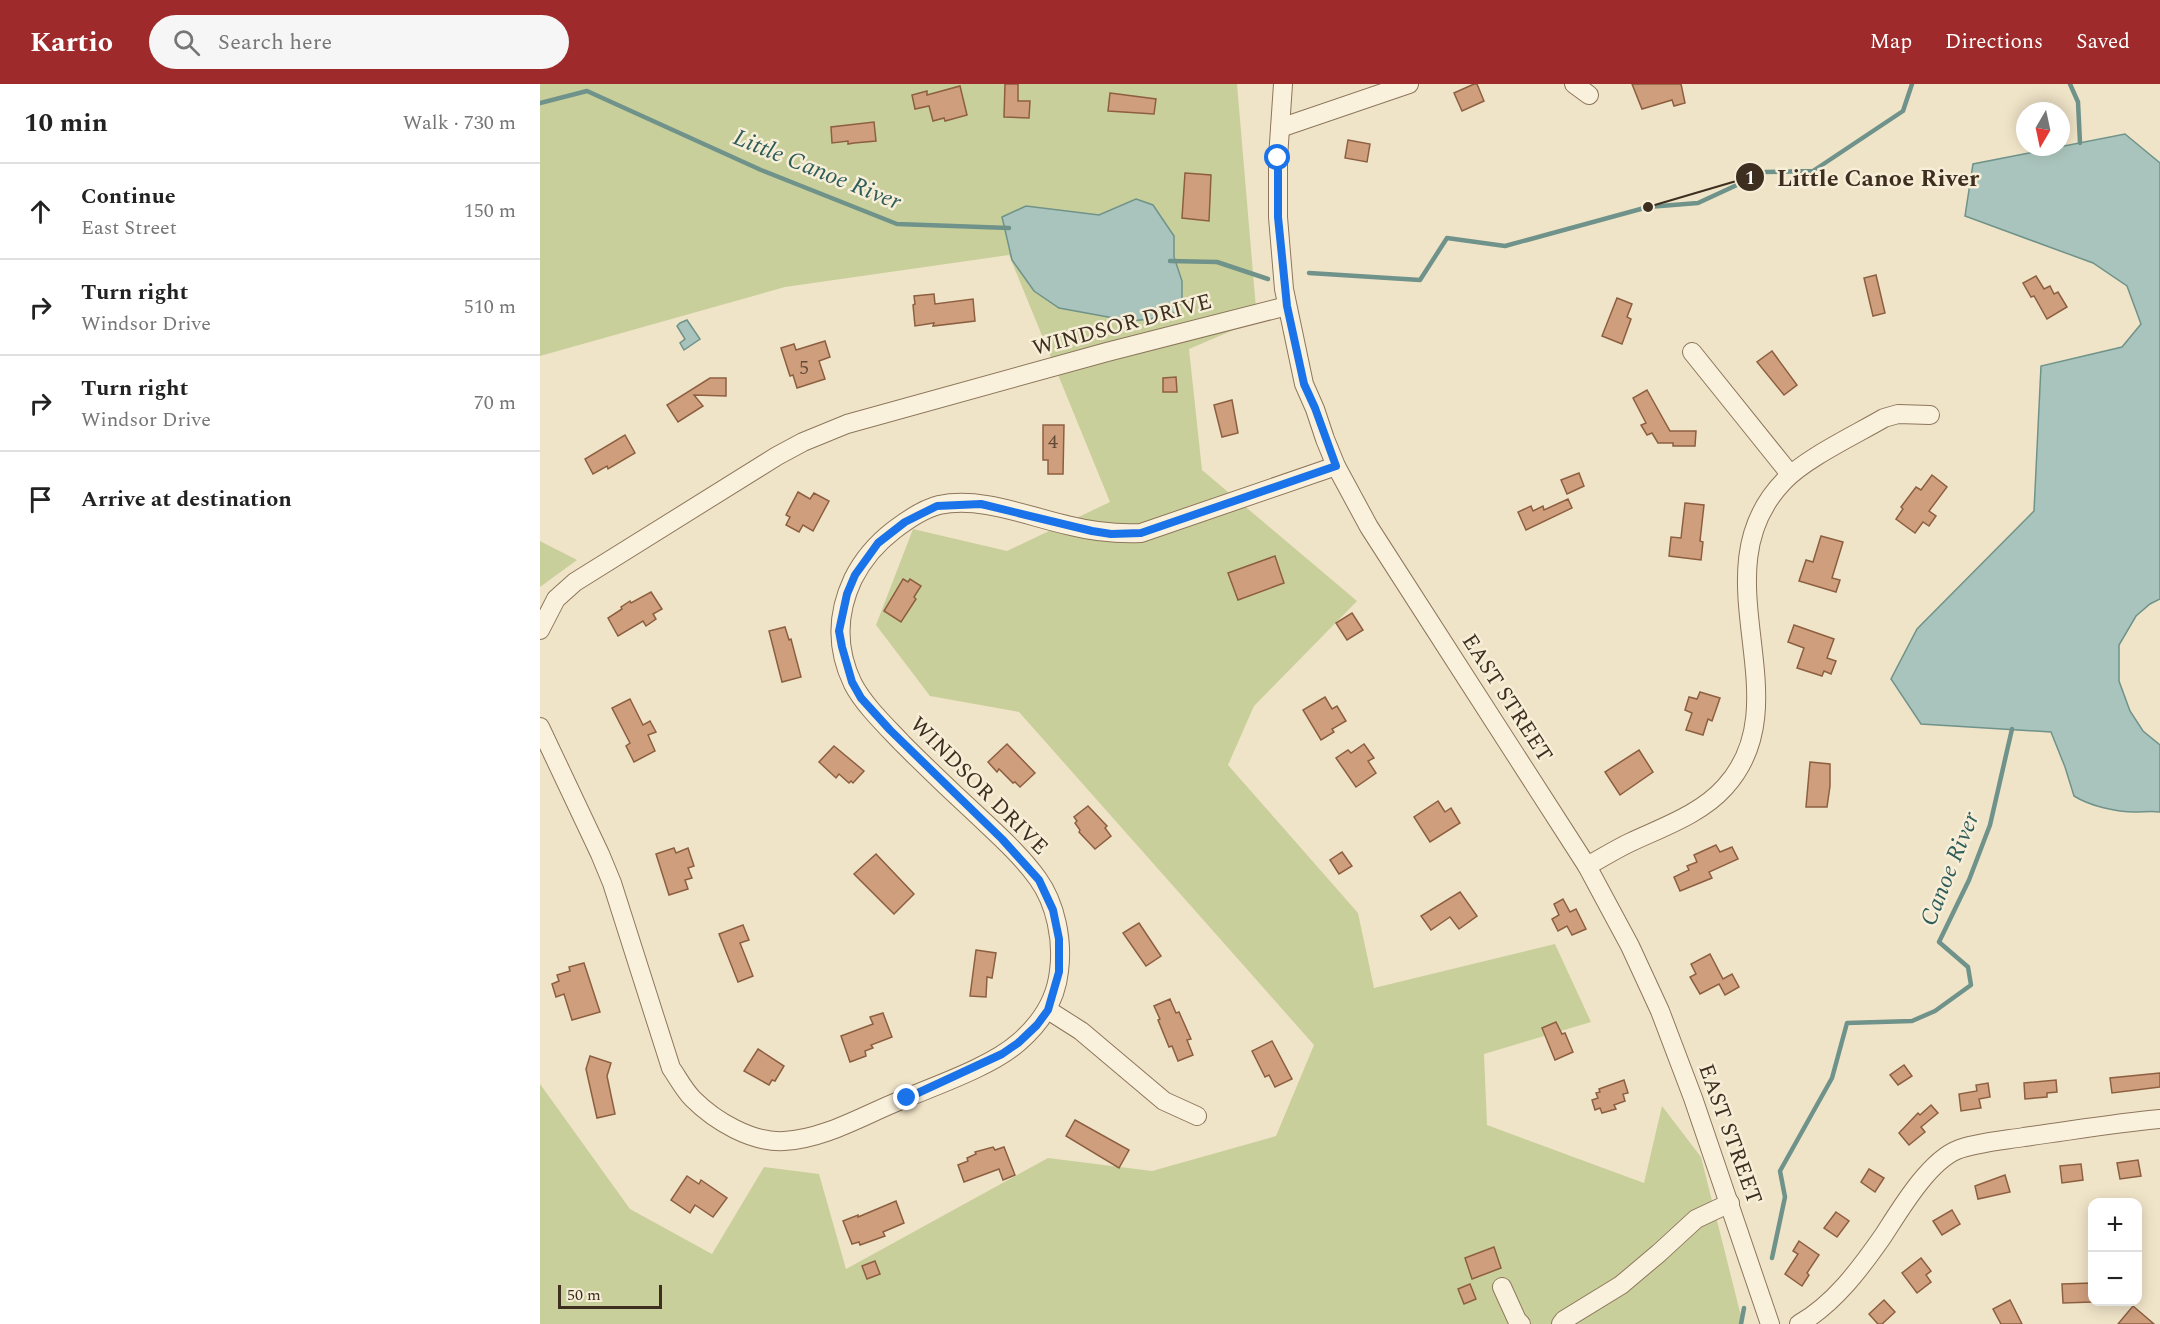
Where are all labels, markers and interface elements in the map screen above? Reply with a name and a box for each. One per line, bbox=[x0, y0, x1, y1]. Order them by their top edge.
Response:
search box bbox=[149, 15, 569, 69]
text: Kartio bbox=[30, 21, 113, 64]
icon: search bbox=[170, 26, 203, 59]
text: Search here bbox=[218, 26, 332, 59]
text: Map bbox=[1870, 26, 1912, 58]
text: Directions bbox=[1945, 26, 2043, 58]
text: Saved bbox=[2076, 26, 2130, 58]
north arrow bbox=[2016, 102, 2070, 156]
text: 10 min bbox=[24, 103, 108, 143]
text: Walk · 730 m bbox=[403, 108, 516, 138]
water label: Little Canoe River bbox=[728, 120, 907, 220]
route start bbox=[1264, 144, 1290, 170]
callout: Little Canoe River bbox=[1735, 156, 1992, 198]
text: Little Canoe River bbox=[1777, 161, 1980, 197]
text: 1 bbox=[1745, 165, 1755, 192]
text: Continue bbox=[81, 180, 176, 213]
icon: ahead bbox=[24, 195, 57, 228]
text: 150 m bbox=[464, 196, 516, 226]
text: East Street bbox=[81, 213, 177, 243]
text: Turn right bbox=[81, 276, 188, 309]
street label: WINDSOR DRIVE bbox=[1028, 285, 1216, 365]
icon: right bbox=[24, 291, 57, 324]
text: 510 m bbox=[464, 292, 516, 322]
text: Windsor Drive bbox=[81, 309, 211, 339]
house number: 5 bbox=[799, 353, 809, 383]
text: Turn right bbox=[81, 372, 188, 405]
icon: right bbox=[24, 387, 57, 420]
text: 70 m bbox=[474, 388, 516, 418]
text: Windsor Drive bbox=[81, 405, 211, 435]
house number: 4 bbox=[1048, 427, 1058, 457]
icon: arrive bbox=[24, 483, 57, 516]
text: Arrive at destination bbox=[81, 483, 292, 516]
street label: EAST STREET bbox=[1453, 627, 1561, 769]
street label: WINDSOR DRIVE bbox=[902, 709, 1056, 863]
water label: Canoe River bbox=[1911, 806, 1989, 931]
street label: EAST STREET bbox=[1689, 1059, 1771, 1209]
route end bbox=[893, 1084, 919, 1110]
map controls bbox=[2088, 1198, 2142, 1306]
button: + bbox=[2088, 1198, 2142, 1252]
button: − bbox=[2088, 1252, 2142, 1306]
scale bar bbox=[558, 1282, 662, 1310]
text: 50 m bbox=[567, 1283, 601, 1307]

